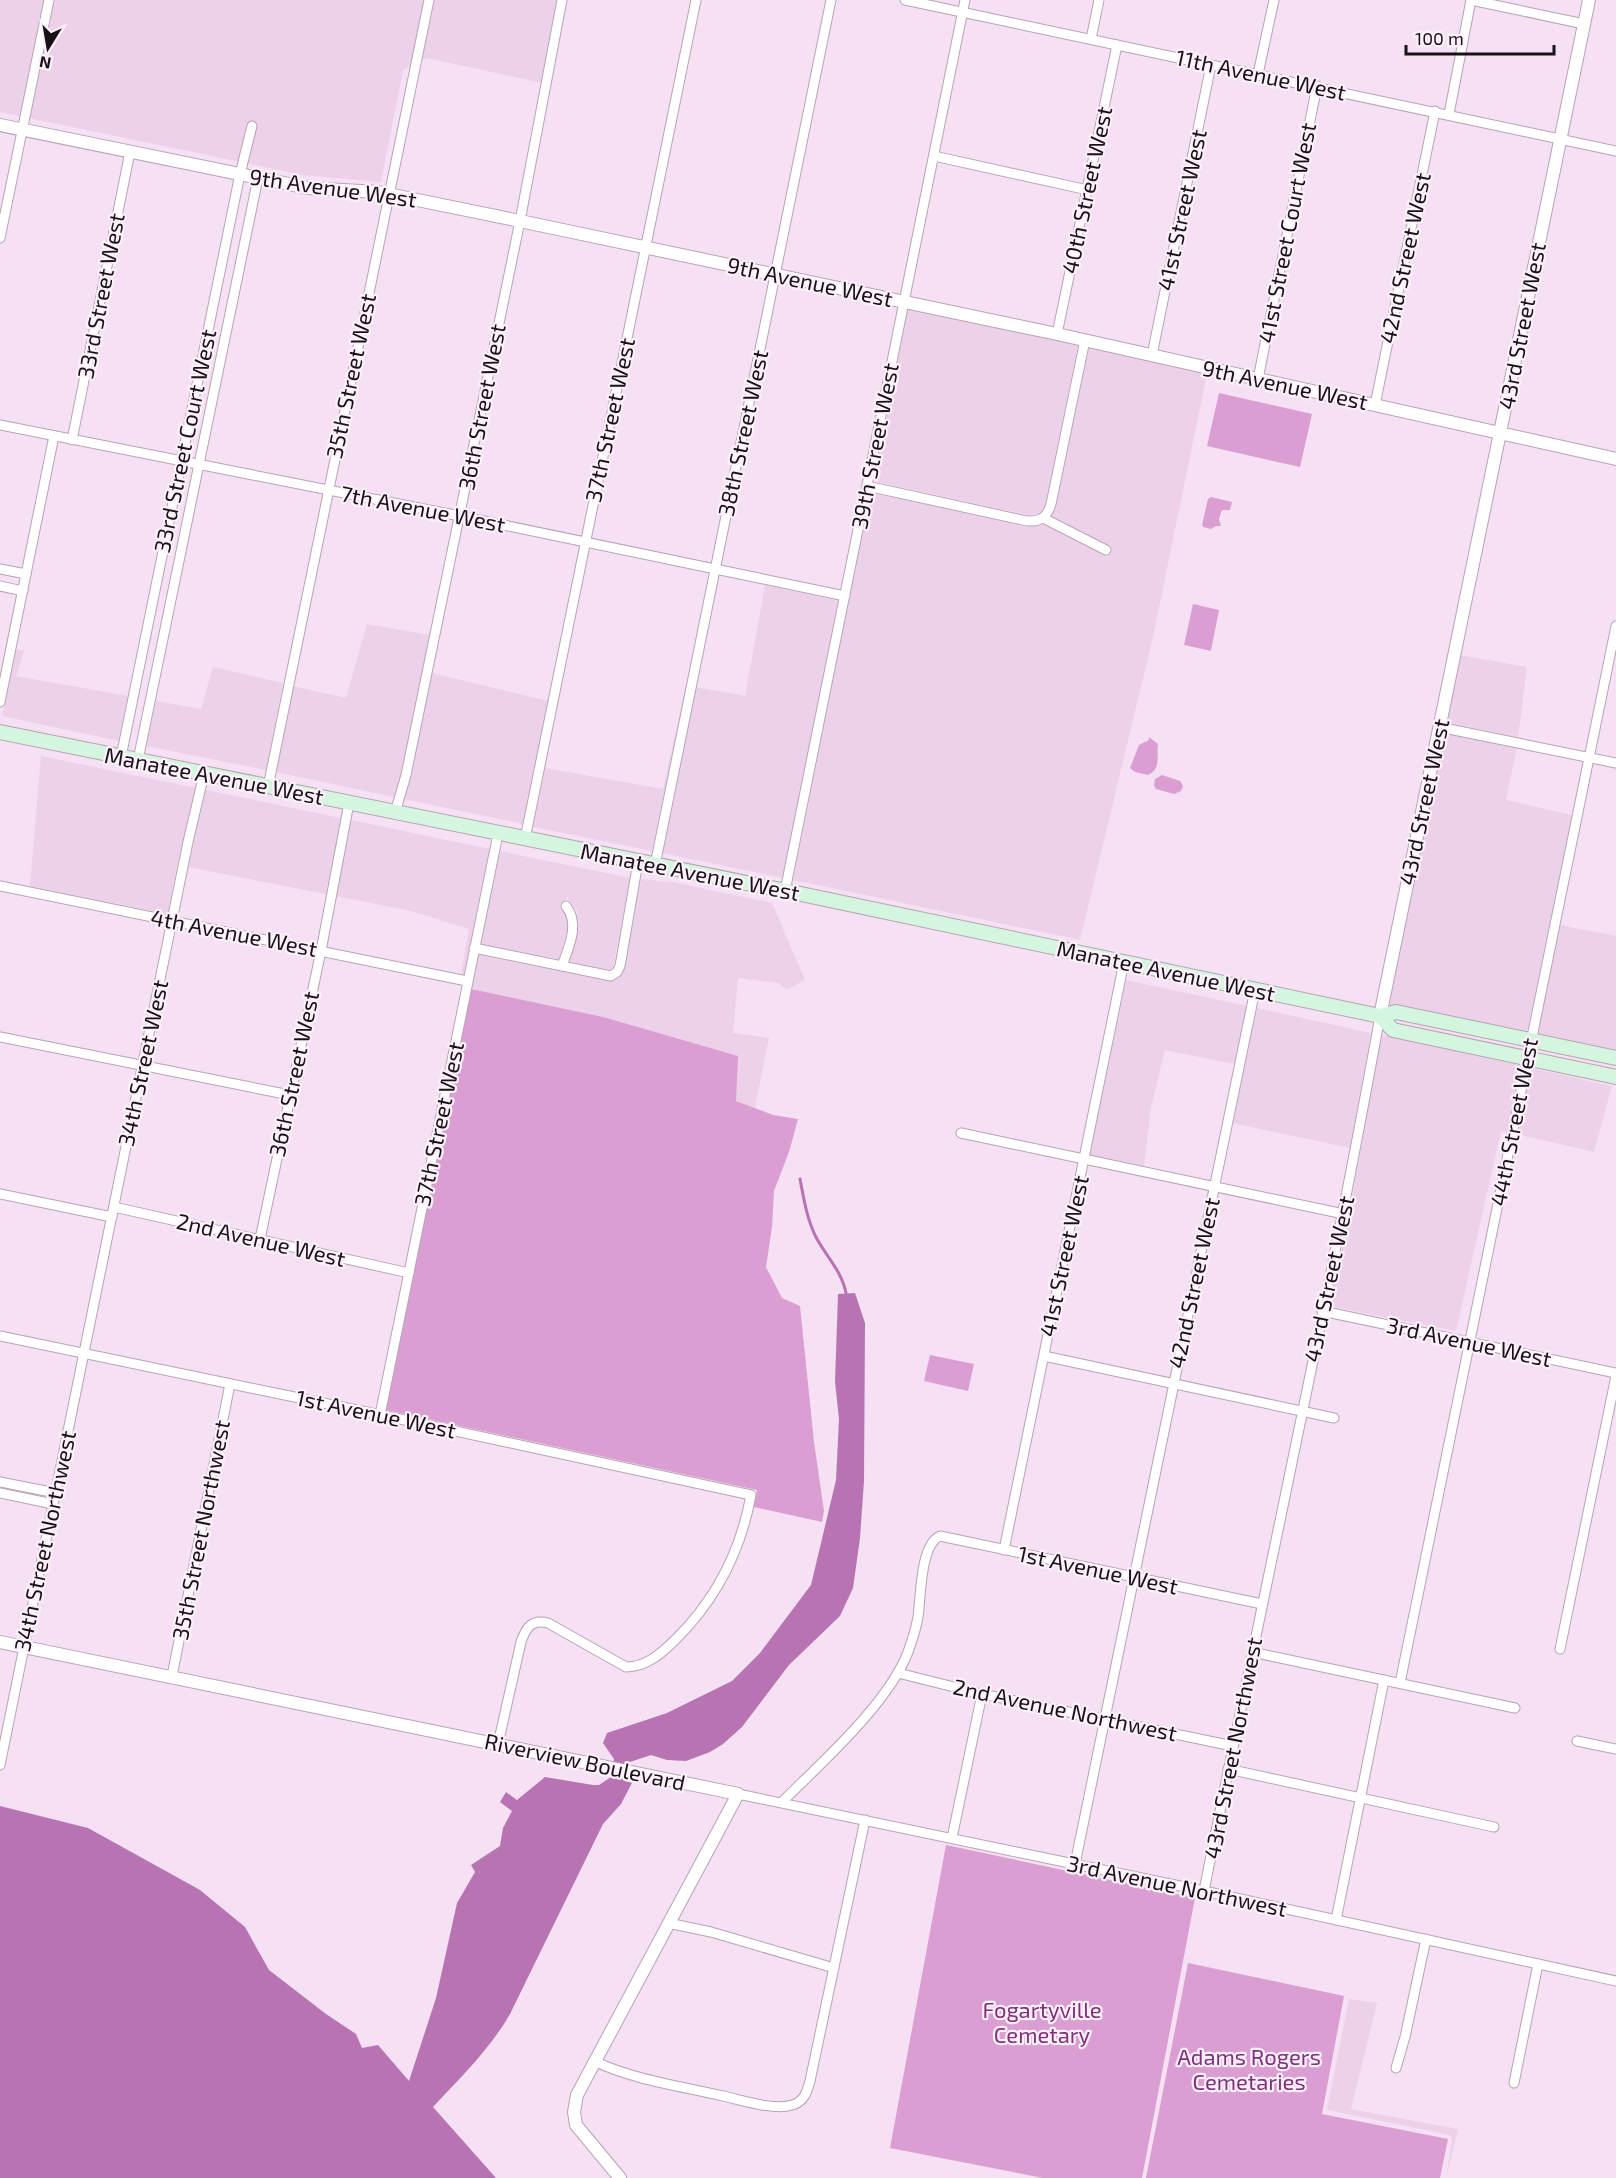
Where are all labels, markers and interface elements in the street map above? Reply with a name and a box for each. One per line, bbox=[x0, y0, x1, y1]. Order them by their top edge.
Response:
north arrow bbox=[18, 18, 78, 78]
scale bar bbox=[1406, 18, 1554, 56]
text: 100 m bbox=[1415, 27, 1464, 49]
street label: 11th Avenue West bbox=[1174, 43, 1349, 105]
text: N bbox=[38, 53, 53, 74]
street label: 40th Street West bbox=[1056, 104, 1116, 276]
street label: 41st Street Court West bbox=[1252, 120, 1320, 345]
street label: 41st Street West bbox=[1151, 127, 1211, 293]
street label: 9th Avenue West bbox=[248, 162, 418, 212]
street label: 42nd Street West bbox=[1373, 170, 1435, 345]
street label: 33rd Street West bbox=[71, 211, 129, 381]
street label: 43rd Street West bbox=[1492, 240, 1550, 411]
street label: 9th Avenue West bbox=[725, 251, 895, 311]
street label: 35th Street West bbox=[320, 291, 380, 461]
street label: 36th Street West bbox=[452, 322, 510, 492]
street label: 33rd Street Court West bbox=[148, 327, 220, 555]
street label: 37th Street West bbox=[579, 335, 639, 504]
street label: 38th Street West bbox=[712, 347, 772, 518]
street label: 9th Avenue West bbox=[1200, 354, 1370, 414]
street label: 39th Street West bbox=[845, 361, 903, 531]
street label: 7th Avenue West bbox=[339, 479, 508, 537]
street label: 43rd Street West bbox=[1393, 716, 1453, 887]
street label: Manatee Avenue West bbox=[102, 741, 326, 809]
street label: Manatee Avenue West bbox=[578, 837, 802, 905]
street label: 4th Avenue West bbox=[149, 903, 320, 961]
street label: Manatee Avenue West bbox=[1055, 934, 1278, 1006]
street label: 34th Street West bbox=[112, 977, 172, 1148]
street label: 36th Street West bbox=[263, 989, 323, 1159]
street label: 44th Street West bbox=[1484, 1036, 1542, 1208]
street label: 37th Street West bbox=[408, 1039, 468, 1208]
street label: 41st Street West bbox=[1033, 1173, 1093, 1339]
street label: 43rd Street West bbox=[1298, 1193, 1358, 1364]
street label: 42nd Street West bbox=[1162, 1195, 1224, 1370]
street label: 2nd Avenue West bbox=[174, 1207, 348, 1271]
street label: 3rd Avenue West bbox=[1384, 1311, 1554, 1371]
street label: 1st Avenue West bbox=[294, 1383, 459, 1443]
street label: 35th Street Northwest bbox=[166, 1418, 234, 1642]
street label: 34th Street Northwest bbox=[8, 1428, 80, 1654]
street label: 1st Avenue West bbox=[1016, 1539, 1181, 1599]
street label: 43rd Street Northwest bbox=[1198, 1635, 1266, 1861]
street label: 2nd Avenue Northwest bbox=[951, 1673, 1180, 1745]
street label: Riverview Boulevard bbox=[482, 1727, 688, 1795]
street label: 3rd Avenue Northwest bbox=[1065, 1849, 1289, 1921]
park label: Fogartyville Cemetary bbox=[982, 1996, 1102, 2047]
park label: Adams Rogers Cemetaries bbox=[1177, 2043, 1321, 2094]

